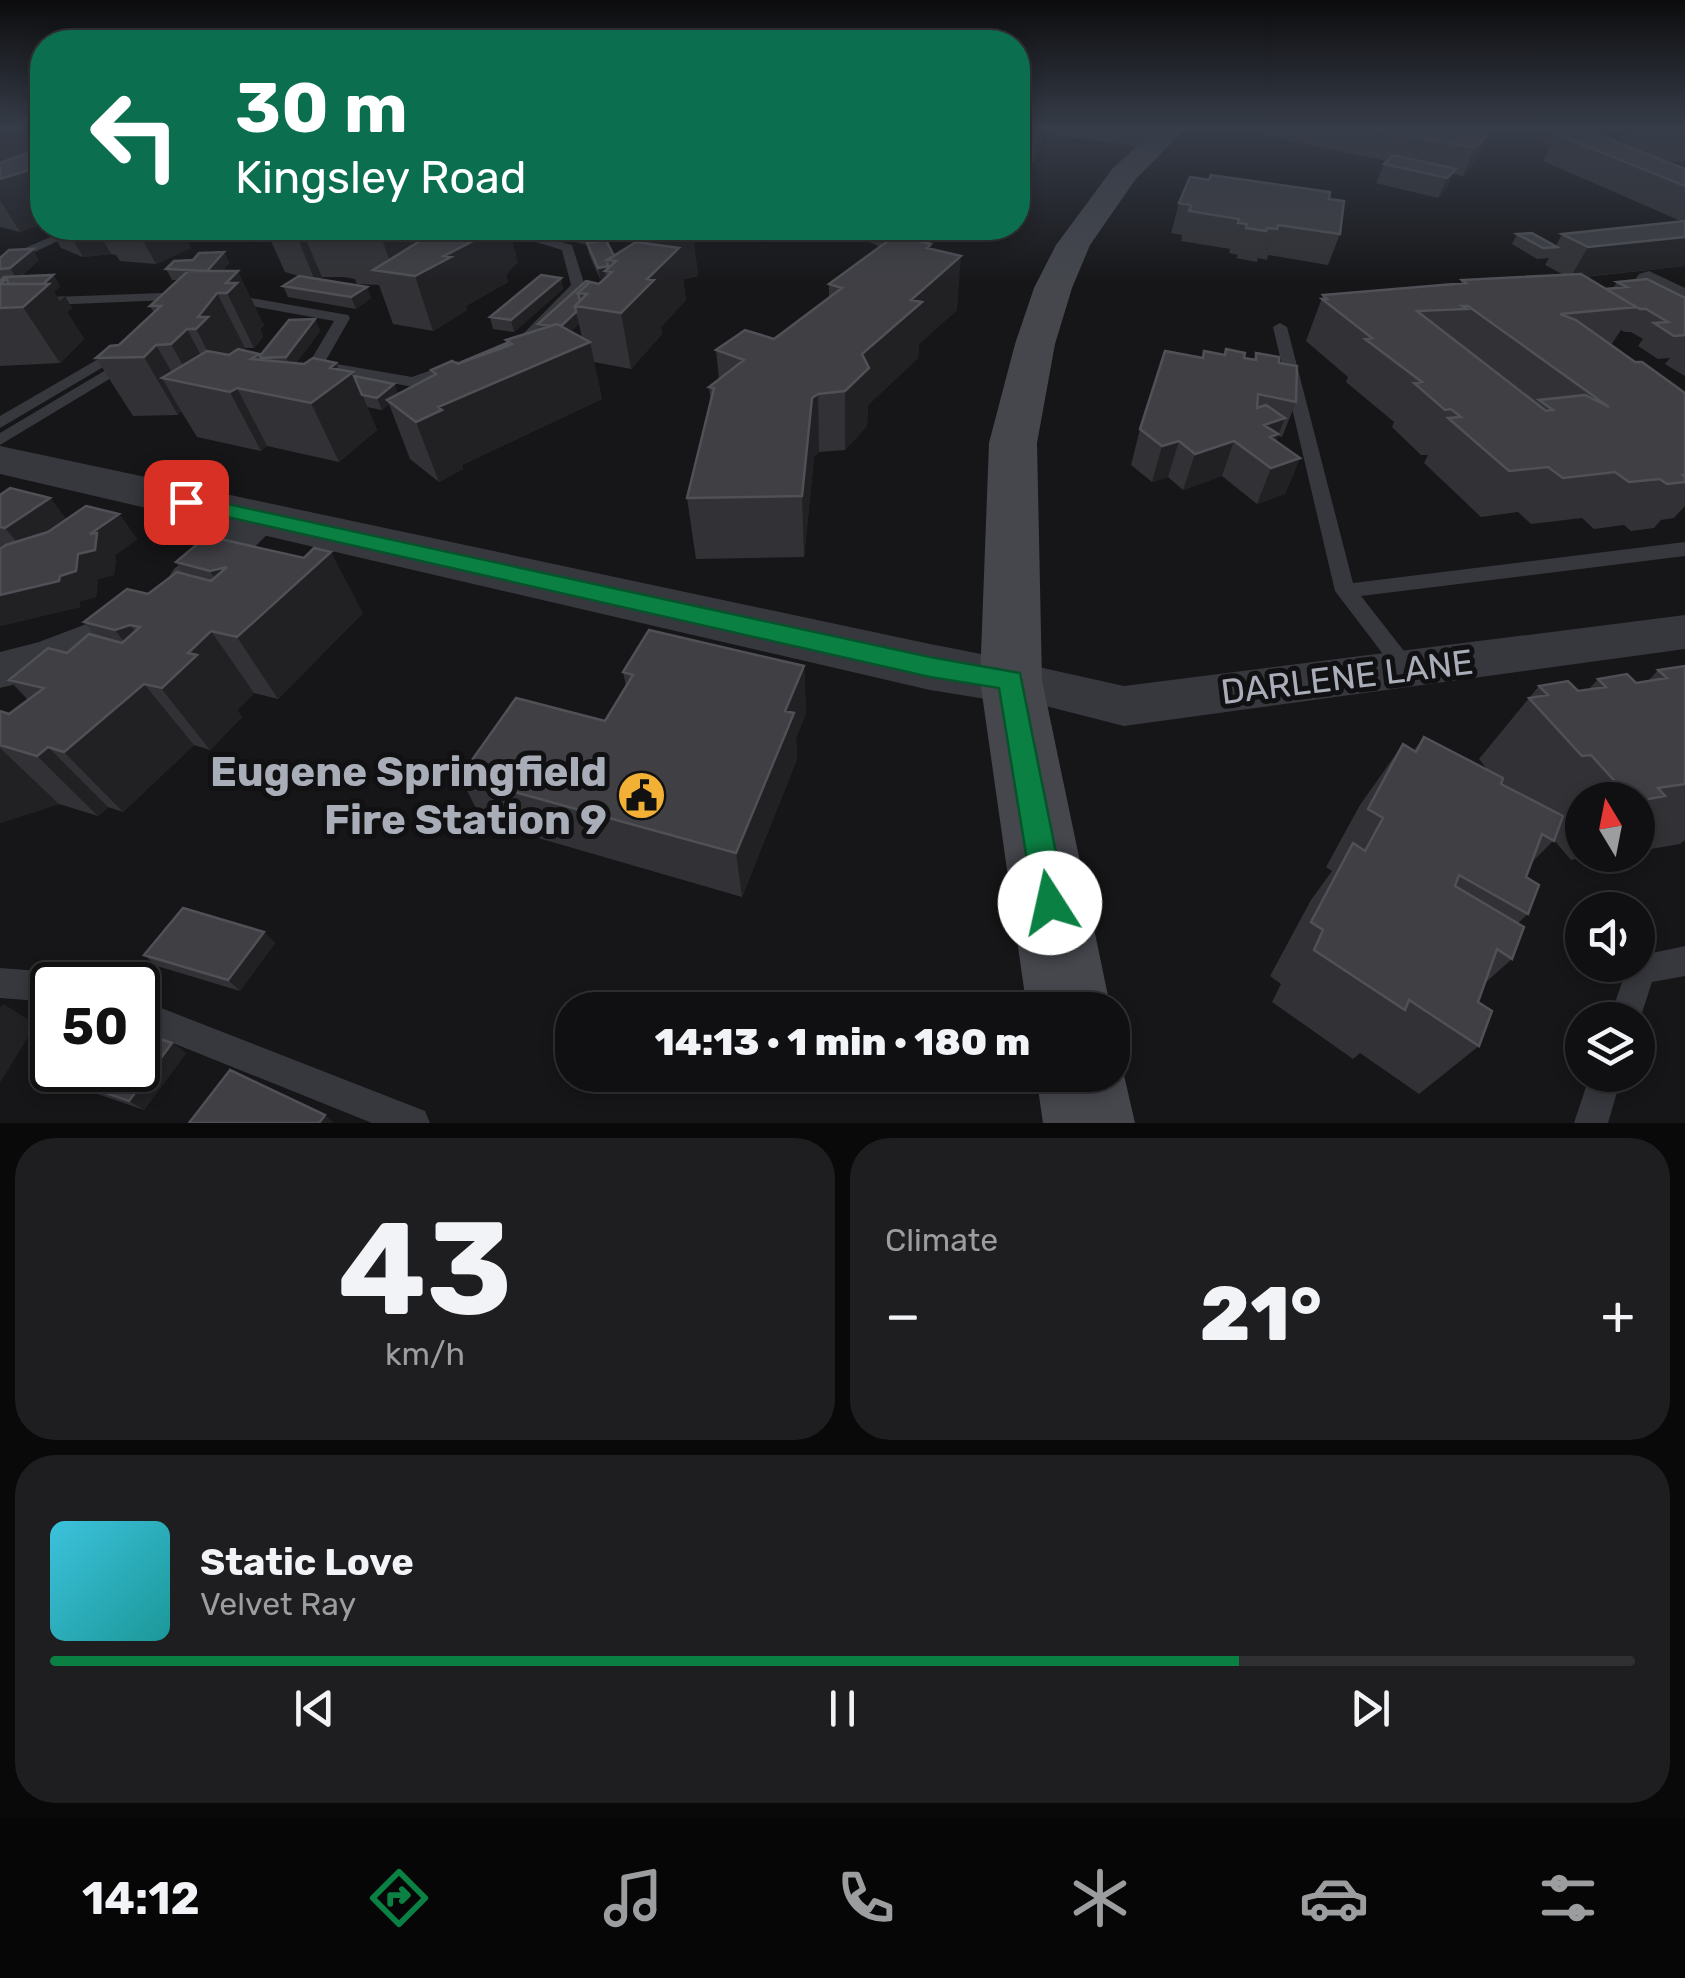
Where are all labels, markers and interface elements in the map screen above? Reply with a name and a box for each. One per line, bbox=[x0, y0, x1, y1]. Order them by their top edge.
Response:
text: 30 m bbox=[235, 67, 408, 150]
icon: left bbox=[70, 70, 200, 200]
text: Kingsley Road bbox=[235, 151, 527, 204]
pin bbox=[144, 460, 229, 545]
icon: arrive bbox=[159, 475, 214, 530]
street label: DARLENE LANE bbox=[1218, 641, 1476, 713]
place label: Eugene Springfield Fire Station 9 bbox=[210, 747, 607, 845]
public building icon: Eugene Springfield Fire Station 9 bbox=[616, 769, 668, 821]
north arrow bbox=[1565, 782, 1655, 872]
map controls bbox=[1565, 782, 1655, 1092]
position arrow bbox=[998, 851, 1102, 955]
button: sound bbox=[1565, 892, 1655, 982]
speed limit sign: 50 bbox=[30, 962, 160, 1092]
button: layers bbox=[1565, 1002, 1655, 1092]
text: 14:13 · 1 min · 180 m bbox=[655, 1019, 1030, 1065]
text: 43 bbox=[338, 1192, 512, 1347]
text: Climate bbox=[885, 1221, 998, 1259]
text: 21° bbox=[1200, 1270, 1322, 1359]
text: − bbox=[885, 1283, 921, 1348]
text: + bbox=[1601, 1283, 1635, 1348]
text: km/h bbox=[385, 1335, 465, 1373]
text: Static Love bbox=[200, 1539, 414, 1585]
text: Velvet Ray bbox=[200, 1585, 356, 1623]
icon: previous bbox=[287, 1681, 342, 1736]
icon: pause bbox=[815, 1681, 870, 1736]
icon: next bbox=[1343, 1681, 1398, 1736]
icon: directions bbox=[364, 1863, 434, 1933]
icon: music bbox=[598, 1863, 668, 1933]
icon: phone bbox=[831, 1863, 901, 1933]
icon: climate bbox=[1065, 1863, 1135, 1933]
icon: car bbox=[1299, 1863, 1369, 1933]
icon: filters bbox=[1533, 1863, 1603, 1933]
text: 14:12 bbox=[82, 1872, 200, 1925]

